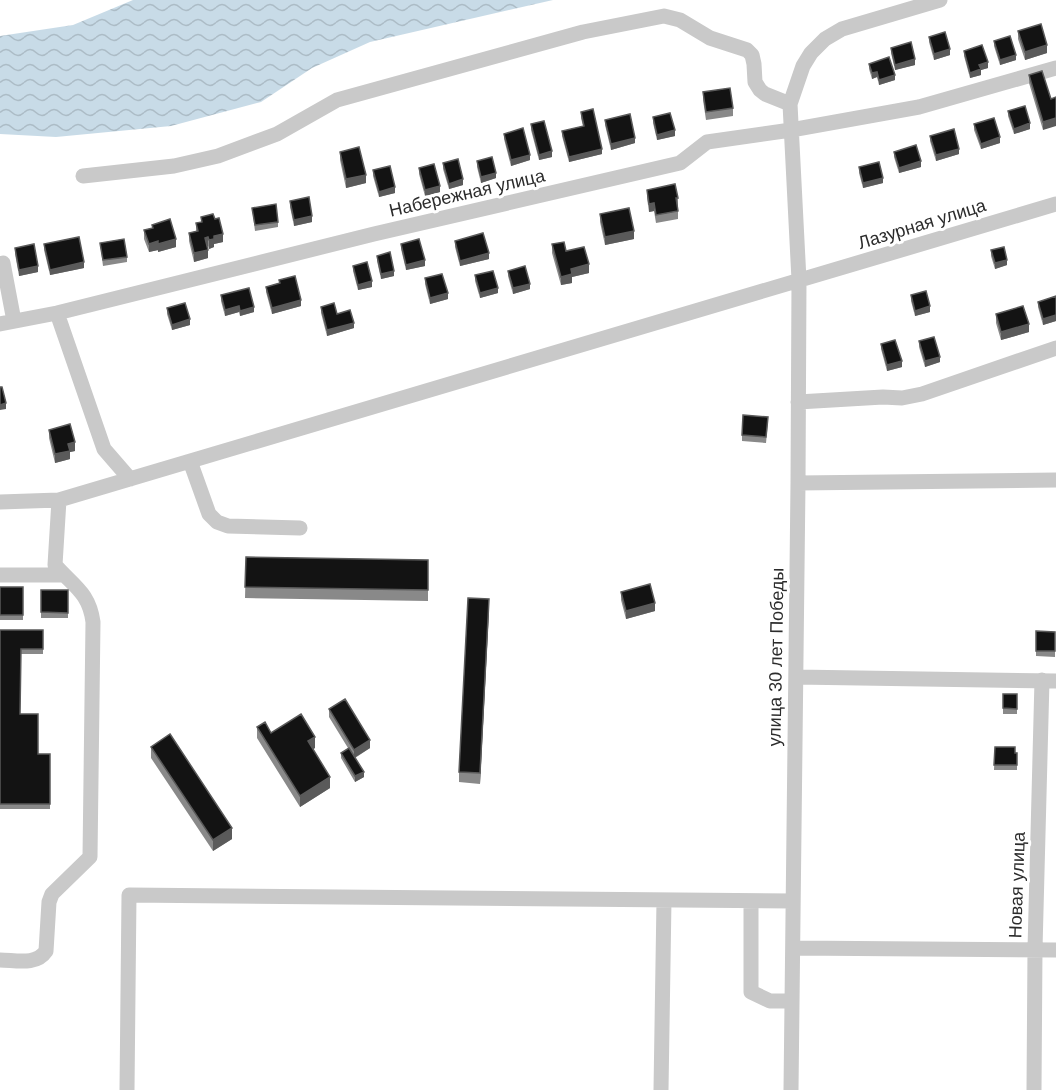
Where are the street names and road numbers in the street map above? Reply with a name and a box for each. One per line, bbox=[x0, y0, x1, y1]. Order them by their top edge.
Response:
street label: Набережная улица bbox=[387, 165, 548, 221]
street label: Лазурная улица bbox=[856, 195, 989, 253]
street label: улица 30 лет Победы bbox=[764, 567, 788, 747]
street label: Новая улица bbox=[1005, 830, 1029, 939]

